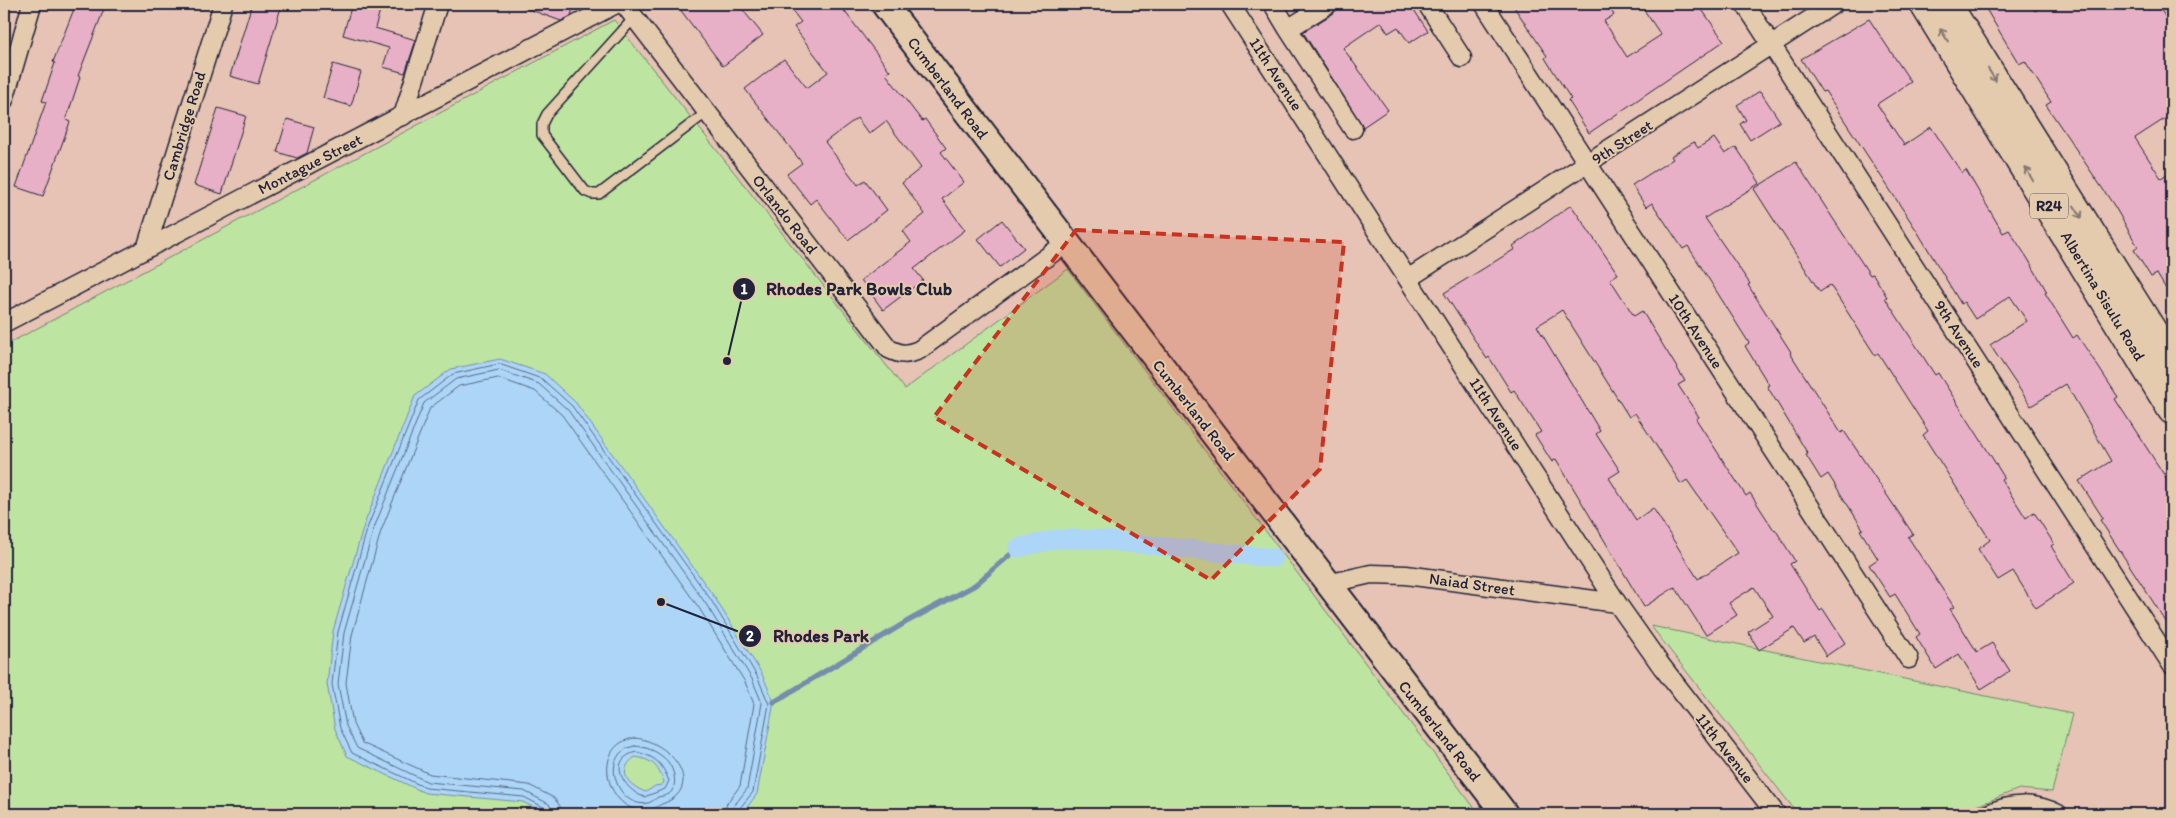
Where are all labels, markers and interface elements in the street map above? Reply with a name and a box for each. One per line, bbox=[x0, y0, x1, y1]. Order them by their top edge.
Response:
one-way arrow bbox=[1939, 29, 1949, 43]
street label: Cumberland Road bbox=[903, 33, 993, 143]
street label: 11th Avenue bbox=[1245, 34, 1307, 114]
one-way arrow bbox=[1987, 67, 1997, 81]
street label: Cambridge Road bbox=[158, 69, 210, 183]
street label: 9th Street bbox=[1588, 115, 1656, 169]
street label: Montague Street bbox=[255, 130, 365, 198]
one-way arrow bbox=[2024, 167, 2034, 181]
street label: Orlando Road bbox=[748, 171, 822, 258]
road number: R24 bbox=[2030, 194, 2068, 218]
one-way arrow bbox=[2074, 205, 2084, 219]
street label: Albertina Sisulu Road bbox=[2057, 228, 2149, 365]
callout: Rhodes Park Bowls Club bbox=[731, 272, 962, 305]
text: Rhodes Park Bowls Club bbox=[766, 278, 952, 300]
text: 1 bbox=[741, 280, 748, 298]
street label: 10th Avenue bbox=[1665, 290, 1727, 372]
street label: 9th Avenue bbox=[1930, 297, 1988, 372]
street label: Cumberland Road bbox=[1149, 356, 1239, 464]
street label: 11th Avenue bbox=[1465, 374, 1527, 454]
street label: Naiad Street bbox=[1428, 569, 1516, 599]
callout: Rhodes Park bbox=[738, 620, 878, 653]
text: Rhodes Park bbox=[773, 625, 870, 647]
text: 2 bbox=[746, 627, 754, 645]
street label: Cumberland Road bbox=[1395, 677, 1485, 785]
street label: 11th Avenue bbox=[1692, 709, 1758, 787]

